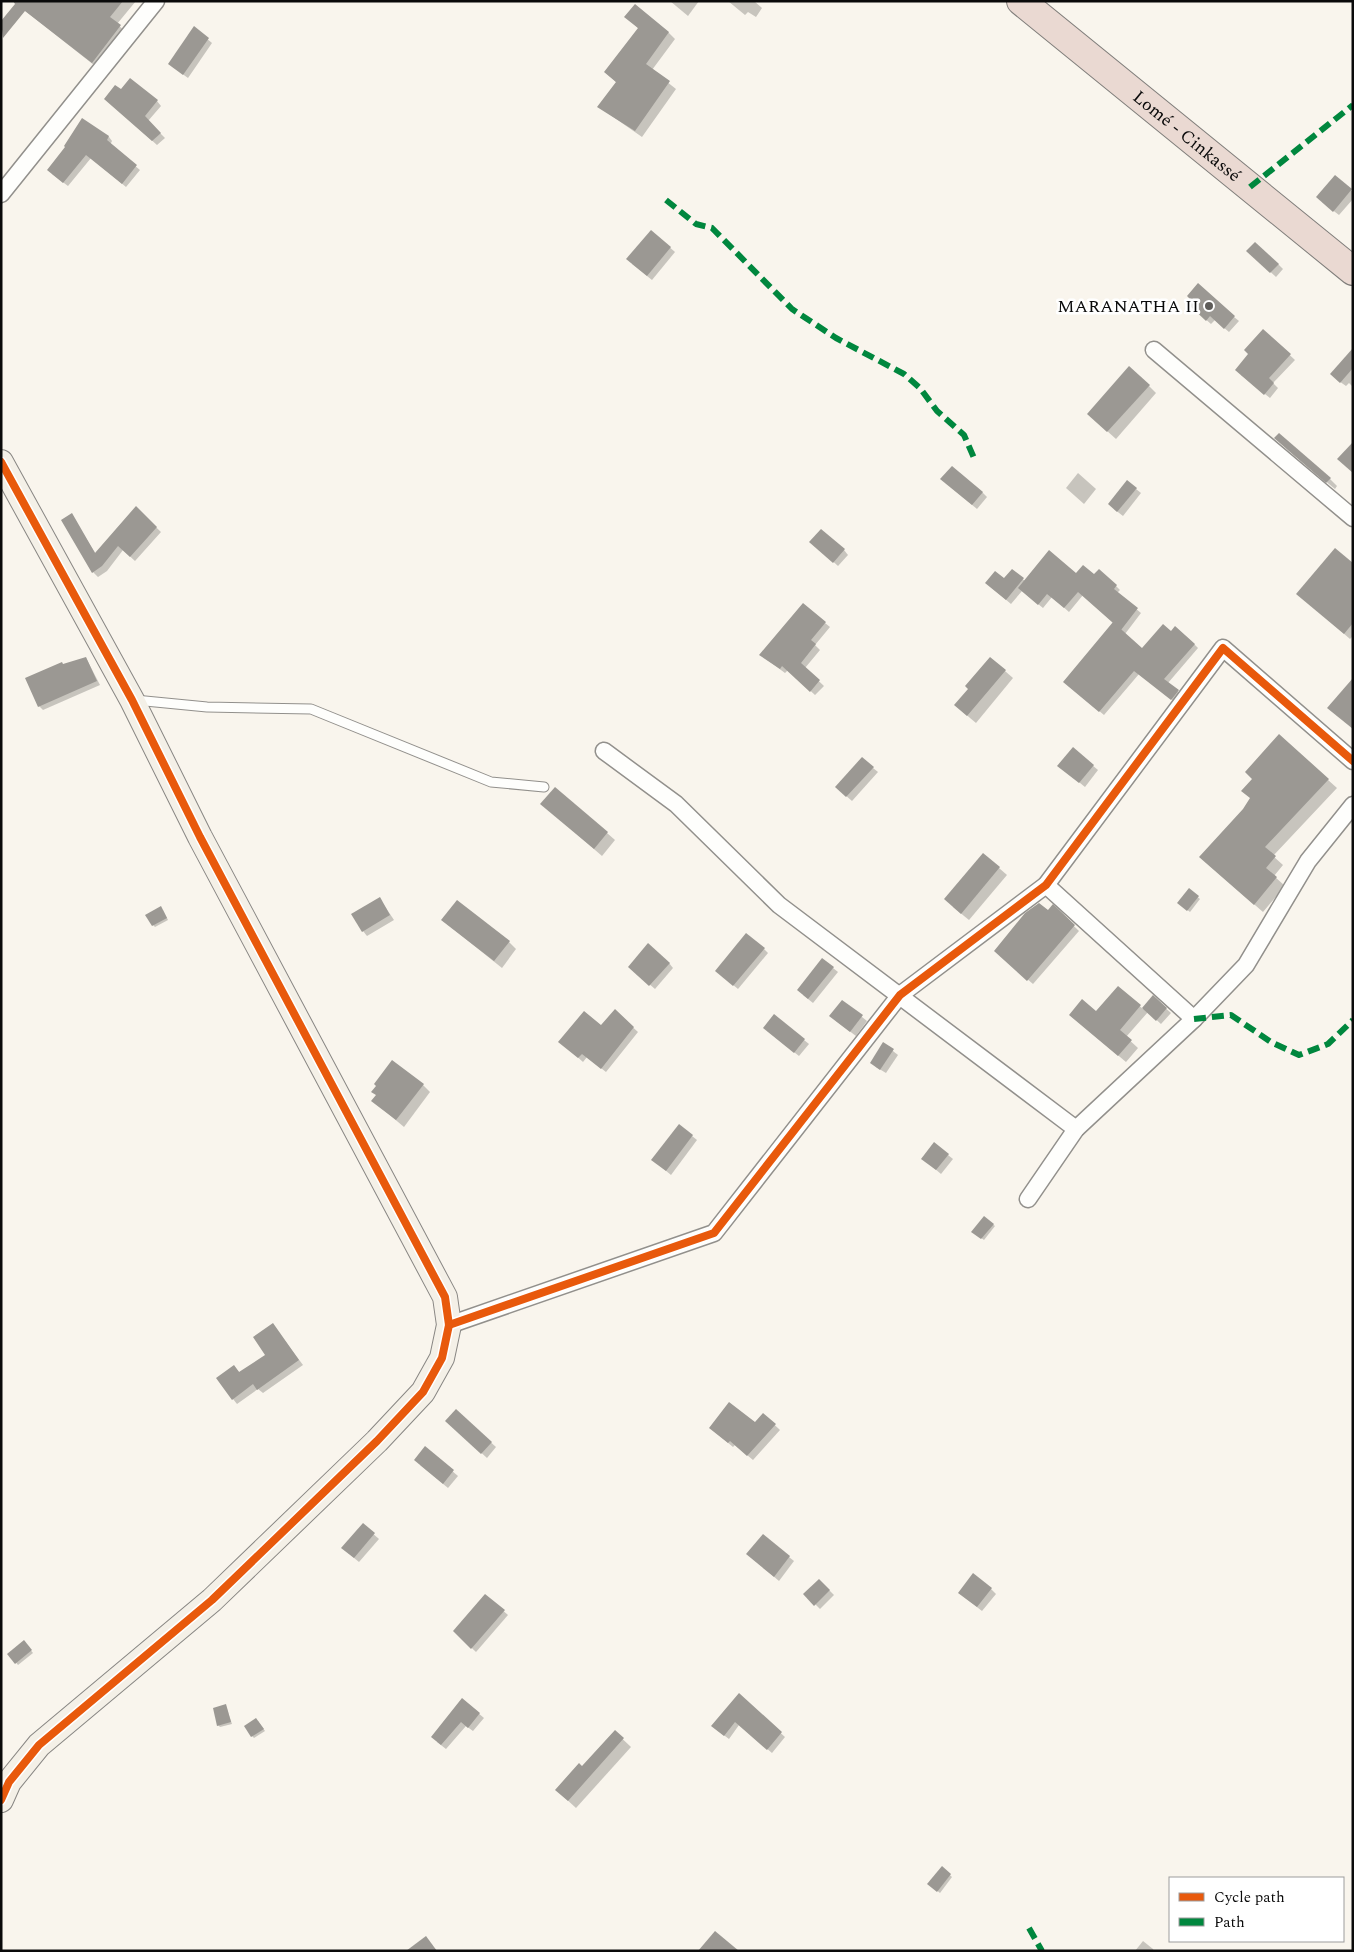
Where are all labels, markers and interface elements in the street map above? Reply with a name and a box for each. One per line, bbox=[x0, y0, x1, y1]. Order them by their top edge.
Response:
street label: Lomé - Cinkassé bbox=[1127, 84, 1247, 189]
place label: MARANATHA II bbox=[1057, 293, 1199, 320]
marker: MARANATHA II bbox=[1203, 300, 1215, 312]
legend bbox=[1169, 1877, 1344, 1942]
text: Cycle path bbox=[1214, 1886, 1285, 1909]
text: Path bbox=[1214, 1911, 1245, 1934]

